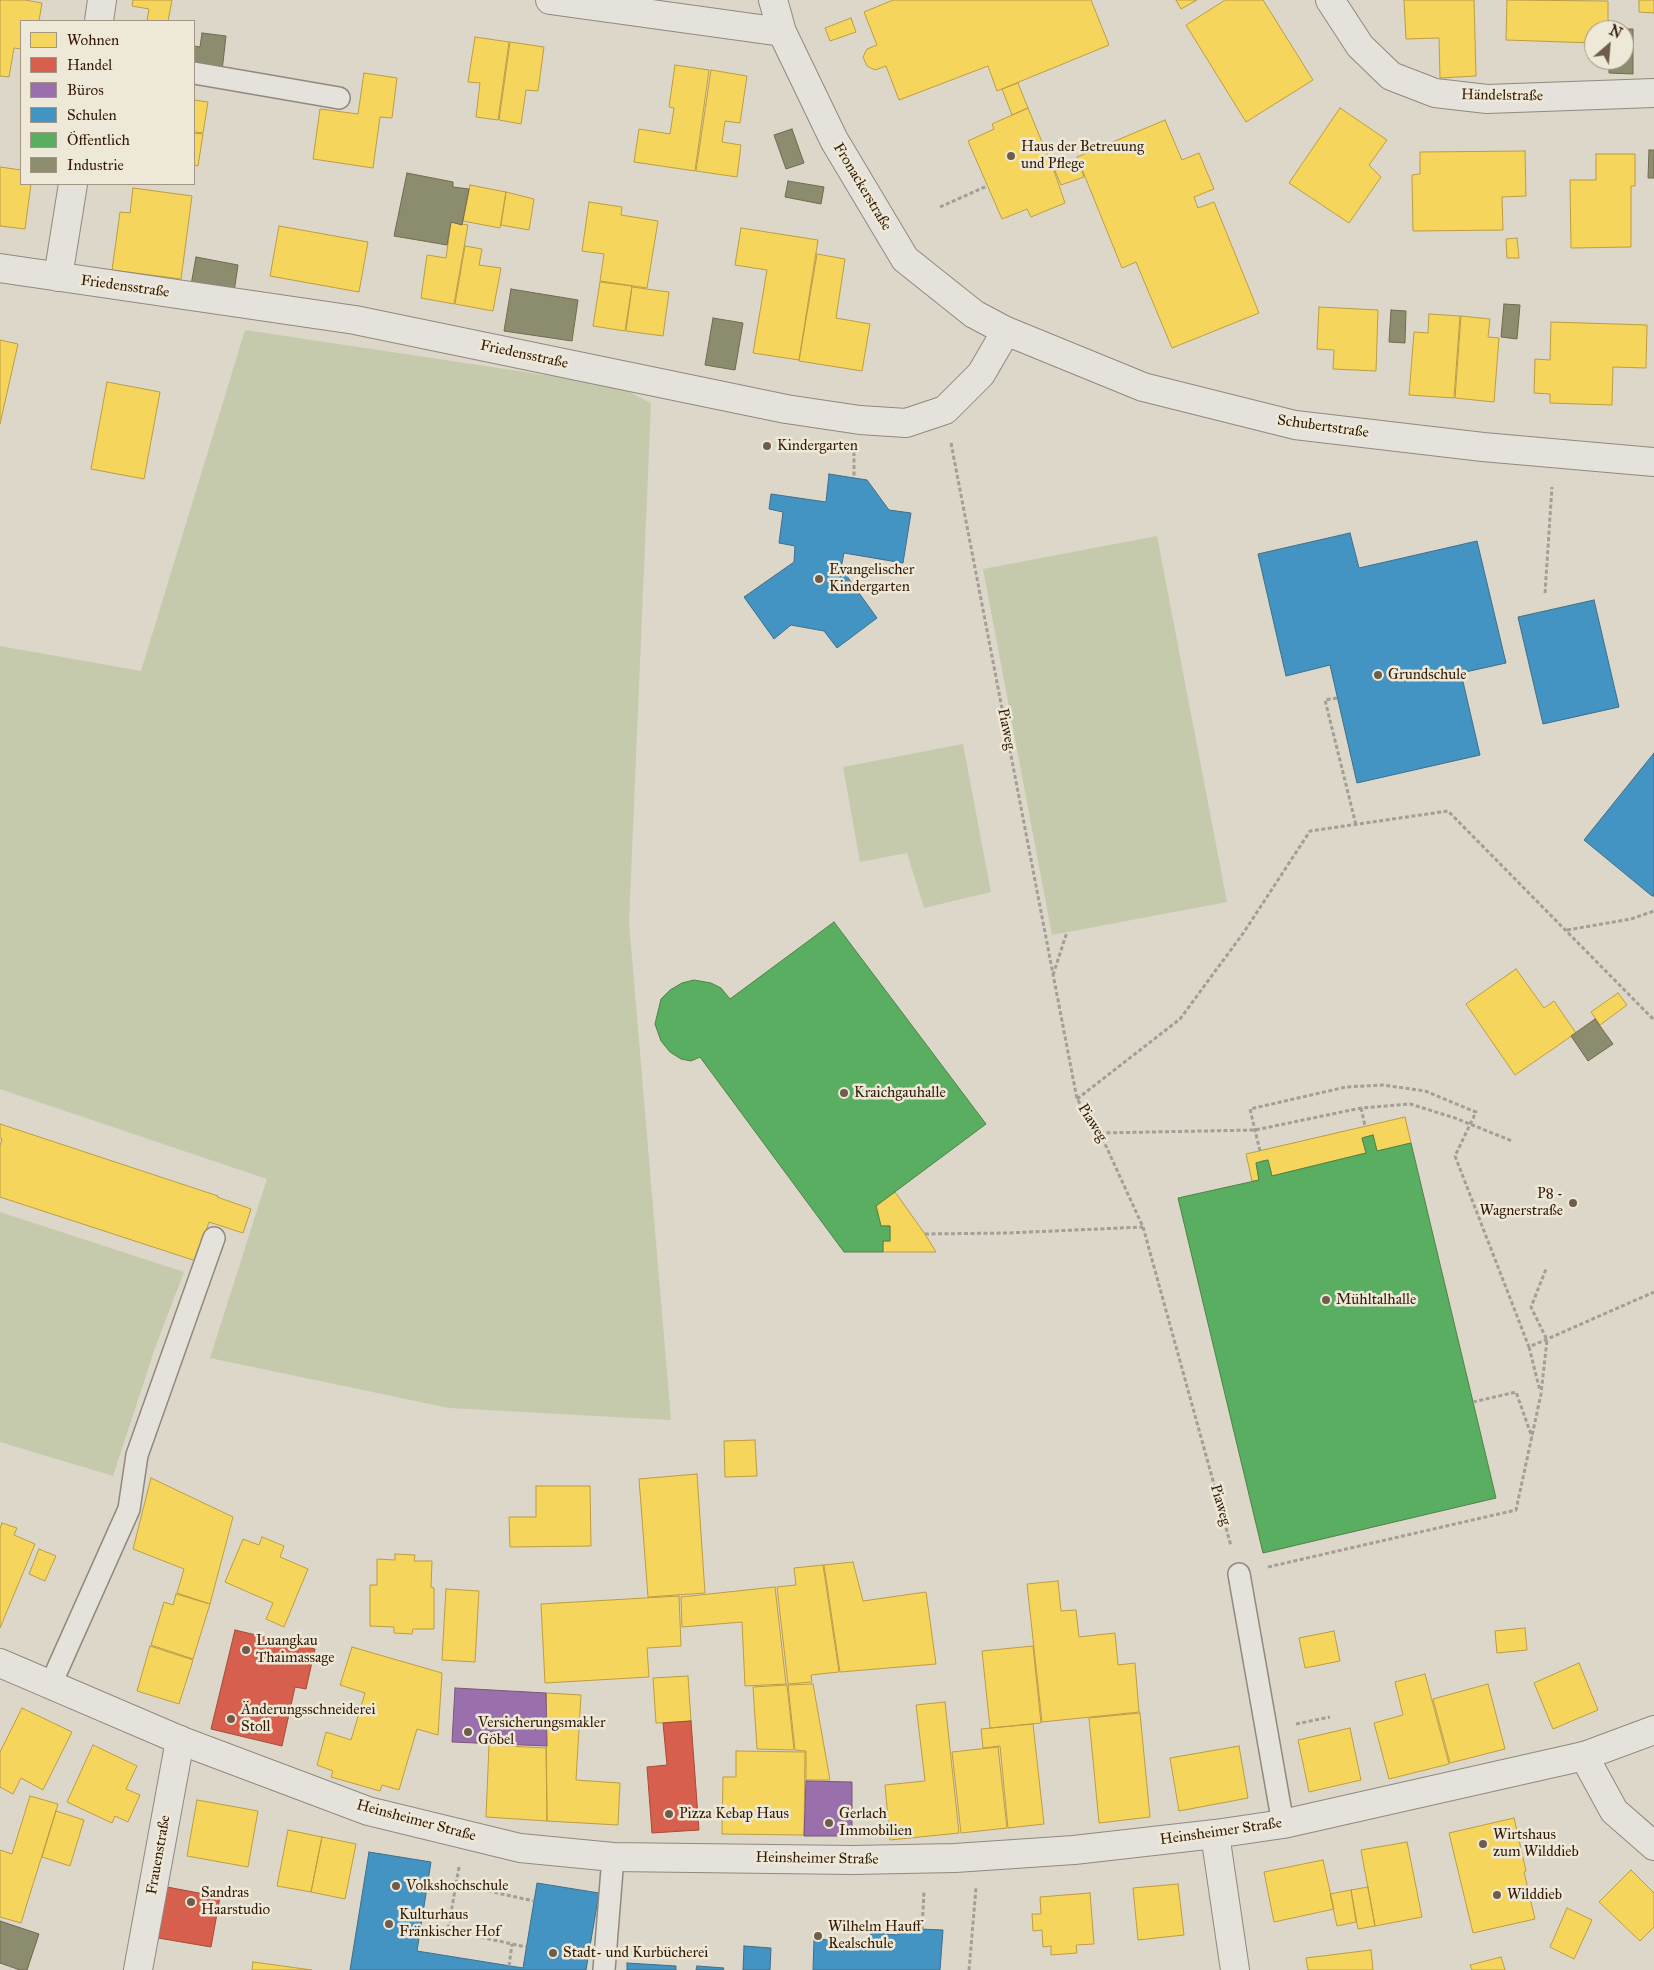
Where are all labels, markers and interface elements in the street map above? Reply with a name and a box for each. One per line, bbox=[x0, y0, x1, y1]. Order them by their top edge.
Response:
legend bbox=[20, 20, 195, 185]
north arrow bbox=[1584, 20, 1634, 70]
text: N bbox=[1606, 22, 1625, 42]
text: Wohnen bbox=[67, 31, 119, 49]
text: Handel bbox=[67, 56, 112, 74]
text: Büros bbox=[67, 81, 104, 99]
street label: Händelstraße bbox=[1461, 86, 1543, 106]
text: Schulen bbox=[67, 106, 117, 124]
text: Öffentlich bbox=[67, 131, 130, 149]
place label: Haus der Betreuung und Pflege bbox=[1021, 138, 1144, 173]
street label: Fronackerstraße bbox=[829, 140, 895, 234]
marker: Haus der Betreuung und Pflege bbox=[1005, 150, 1017, 162]
text: Industrie bbox=[67, 156, 124, 174]
street label: Friedensstraße bbox=[79, 272, 171, 302]
street label: Friedensstraße bbox=[478, 337, 570, 373]
street label: Schubertstraße bbox=[1276, 412, 1370, 442]
place label: Kindergarten bbox=[777, 437, 858, 455]
marker: Kindergarten bbox=[761, 440, 773, 452]
place label: Evangelischer Kindergarten bbox=[829, 561, 914, 596]
marker: Evangelischer Kindergarten bbox=[813, 573, 825, 585]
place label: Grundschule bbox=[1388, 666, 1467, 684]
marker: Grundschule bbox=[1372, 669, 1384, 681]
street label: Piaweg bbox=[993, 707, 1019, 751]
place label: Kraichgauhalle bbox=[854, 1084, 946, 1102]
marker: Kraichgauhalle bbox=[838, 1087, 850, 1099]
street label: Piaweg bbox=[1073, 1100, 1111, 1146]
place label: P8 - Wagnerstraße bbox=[1479, 1185, 1563, 1220]
marker: P8 - Wagnerstraße bbox=[1567, 1197, 1579, 1209]
place label: Mühltalhalle bbox=[1336, 1291, 1416, 1309]
marker: Mühltalhalle bbox=[1320, 1294, 1332, 1306]
street label: Piaweg bbox=[1206, 1482, 1234, 1528]
place label: Luangkau Thaimassage bbox=[256, 1632, 335, 1667]
marker: Luangkau Thaimassage bbox=[240, 1644, 252, 1656]
place label: Änderungsschneiderei Stoll bbox=[241, 1701, 376, 1736]
marker: Änderungsschneiderei Stoll bbox=[225, 1713, 237, 1725]
place label: Versicherungsmakler Göbel bbox=[478, 1714, 606, 1749]
marker: Versicherungsmakler Göbel bbox=[462, 1726, 474, 1738]
street label: Heinsheimer Straße bbox=[354, 1796, 478, 1846]
place label: Pizza Kebap Haus bbox=[679, 1805, 789, 1823]
place label: Gerlach Immobilien bbox=[839, 1805, 912, 1840]
marker: Pizza Kebap Haus bbox=[663, 1808, 675, 1820]
street label: Frauenstraße bbox=[143, 1814, 175, 1896]
street label: Heinsheimer Straße bbox=[1159, 1815, 1283, 1849]
marker: Gerlach Immobilien bbox=[823, 1817, 835, 1829]
place label: Wirtshaus zum Wilddieb bbox=[1493, 1826, 1579, 1861]
marker: Wirtshaus zum Wilddieb bbox=[1477, 1838, 1489, 1850]
street label: Heinsheimer Straße bbox=[755, 1849, 879, 1869]
place label: Volkshochschule bbox=[406, 1877, 508, 1895]
marker: Volkshochschule bbox=[390, 1880, 402, 1892]
place label: Sandras Haarstudio bbox=[201, 1884, 270, 1919]
place label: Wilddieb bbox=[1507, 1886, 1562, 1904]
marker: Wilddieb bbox=[1491, 1889, 1503, 1901]
marker: Sandras Haarstudio bbox=[185, 1896, 197, 1908]
place label: Kulturhaus Fränkischer Hof bbox=[399, 1906, 500, 1941]
marker: Kulturhaus Fränkischer Hof bbox=[383, 1918, 395, 1930]
place label: Wilhelm Hauff Realschule bbox=[828, 1918, 921, 1953]
marker: Wilhelm Hauff Realschule bbox=[812, 1930, 824, 1942]
place label: Stadt- und Kurbücherei bbox=[563, 1944, 708, 1962]
marker: Stadt- und Kurbücherei bbox=[547, 1947, 559, 1959]

